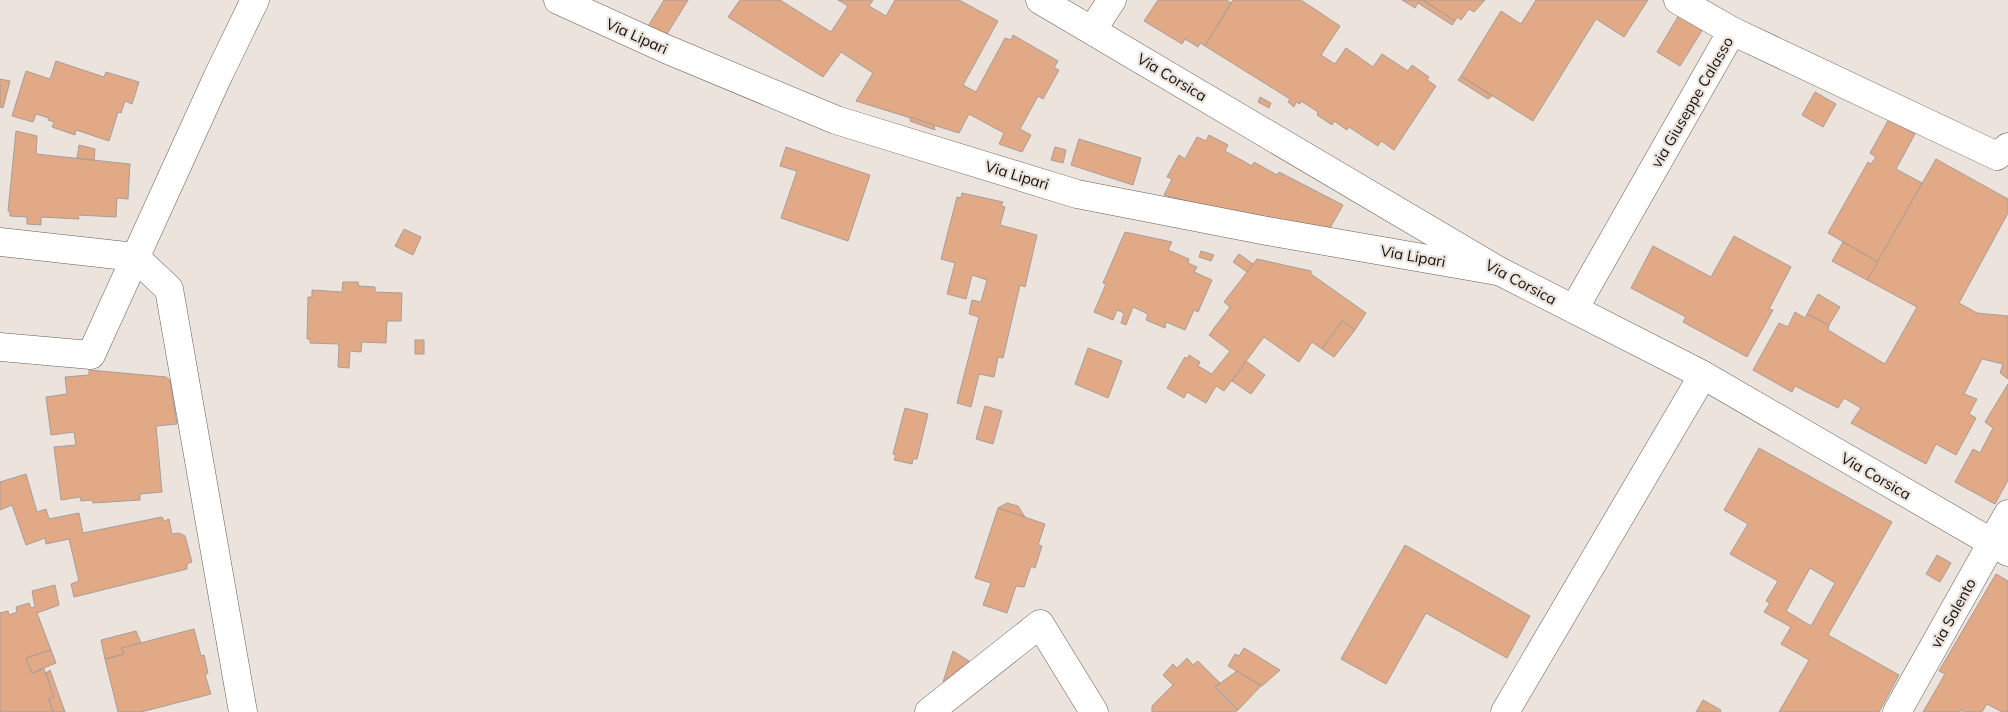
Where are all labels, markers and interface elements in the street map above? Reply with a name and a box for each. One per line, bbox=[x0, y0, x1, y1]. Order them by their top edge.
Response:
street label: Via Lipari bbox=[603, 14, 671, 58]
street label: via Giuseppe Calasso bbox=[1647, 33, 1737, 171]
street label: Via Corsica bbox=[1134, 49, 1210, 105]
street label: Via Lipari bbox=[983, 156, 1051, 194]
street label: Via Lipari bbox=[1379, 241, 1447, 271]
street label: Via Corsica bbox=[1482, 255, 1560, 309]
street label: Via Corsica bbox=[1837, 448, 1915, 504]
street label: via Salento bbox=[1926, 575, 1980, 651]

